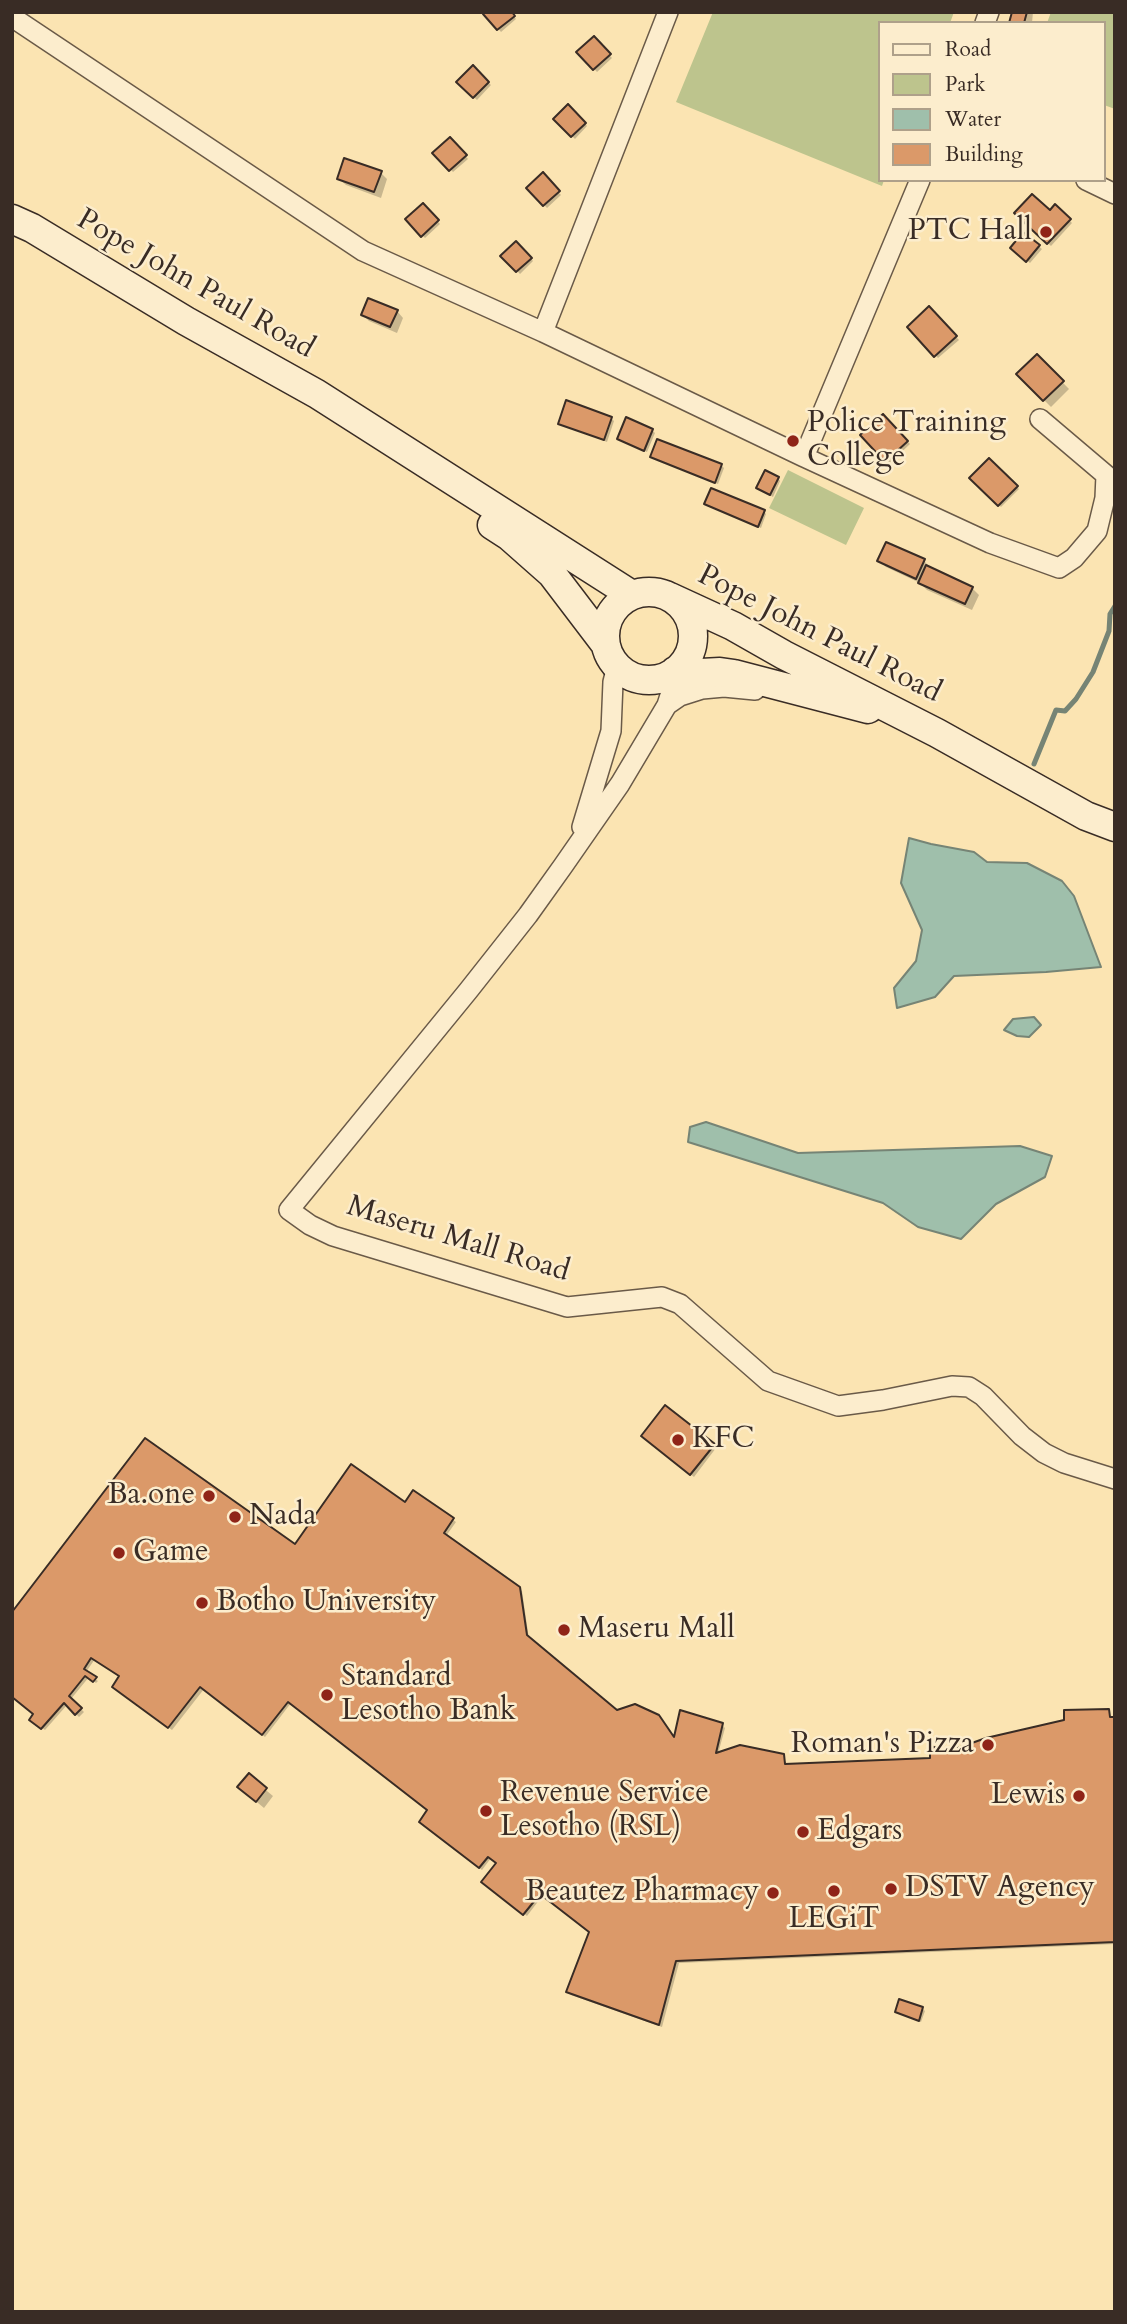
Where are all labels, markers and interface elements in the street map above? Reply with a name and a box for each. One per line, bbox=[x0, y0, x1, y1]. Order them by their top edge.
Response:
legend bbox=[878, 21, 1106, 182]
text: Road bbox=[945, 35, 991, 64]
text: Park bbox=[945, 70, 985, 99]
text: Water bbox=[945, 105, 1001, 134]
text: Building bbox=[945, 140, 1023, 169]
street label: Pope John Paul Road bbox=[70, 202, 320, 368]
place label: PTC Hall bbox=[908, 214, 1032, 250]
marker: PTC Hall bbox=[1038, 224, 1054, 240]
place label: Police Training College bbox=[807, 406, 1006, 476]
marker: Police Training College bbox=[785, 433, 801, 449]
street label: Pope John Paul Road bbox=[691, 558, 947, 712]
street label: Maseru Mall Road bbox=[342, 1189, 574, 1291]
place label: KFC bbox=[692, 1422, 754, 1458]
marker: KFC bbox=[670, 1432, 686, 1448]
place label: Ba.one bbox=[107, 1478, 195, 1514]
marker: Ba.one bbox=[201, 1488, 217, 1504]
place label: Nada bbox=[249, 1499, 316, 1535]
marker: Nada bbox=[227, 1509, 243, 1525]
place label: Game bbox=[133, 1535, 209, 1571]
marker: Game bbox=[111, 1545, 127, 1561]
place label: Botho University bbox=[216, 1585, 436, 1621]
marker: Botho University bbox=[194, 1595, 210, 1611]
place label: Maseru Mall bbox=[578, 1612, 735, 1648]
marker: Maseru Mall bbox=[556, 1622, 572, 1638]
place label: Standard Lesotho Bank bbox=[341, 1660, 516, 1730]
marker: Standard Lesotho Bank bbox=[319, 1687, 335, 1703]
place label: Roman's Pizza bbox=[791, 1727, 974, 1763]
marker: Roman's Pizza bbox=[980, 1737, 996, 1753]
place label: Revenue Service Lesotho (RSL) bbox=[500, 1776, 709, 1846]
place label: Lewis bbox=[991, 1778, 1065, 1814]
marker: Lewis bbox=[1071, 1788, 1087, 1804]
marker: Revenue Service Lesotho (RSL) bbox=[478, 1803, 494, 1819]
place label: Edgars bbox=[817, 1814, 902, 1850]
marker: Edgars bbox=[795, 1824, 811, 1840]
place label: DSTV Agency bbox=[905, 1871, 1095, 1907]
place label: Beautez Pharmacy bbox=[525, 1875, 759, 1911]
marker: DSTV Agency bbox=[883, 1881, 899, 1897]
marker: LEGiT bbox=[826, 1883, 842, 1899]
marker: Beautez Pharmacy bbox=[765, 1885, 781, 1901]
place label: LEGiT bbox=[789, 1902, 879, 1938]

